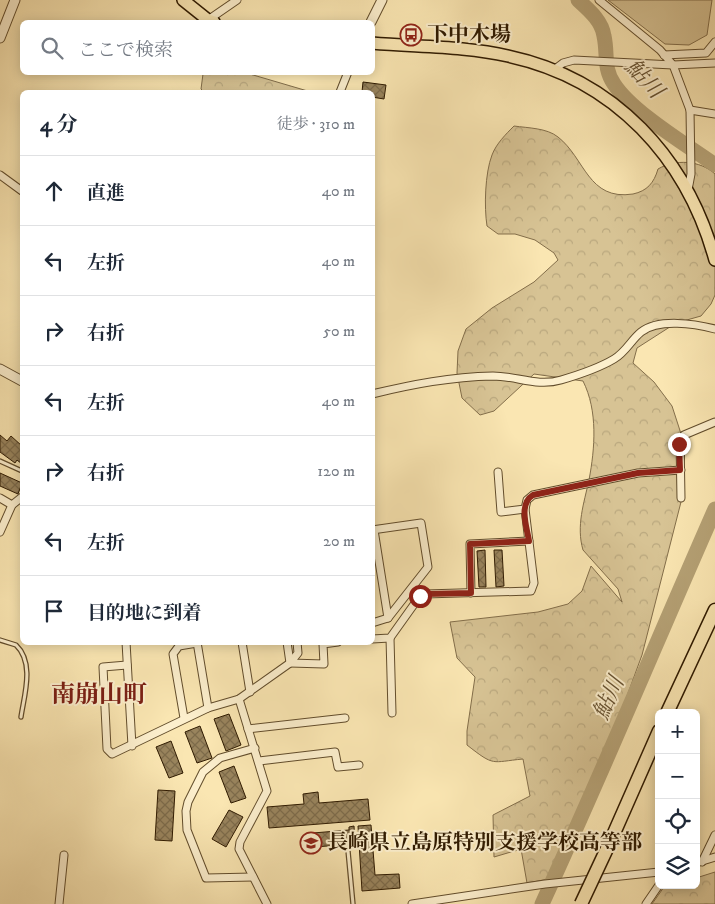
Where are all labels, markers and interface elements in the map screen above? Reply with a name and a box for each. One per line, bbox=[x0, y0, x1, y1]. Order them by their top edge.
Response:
search box bbox=[20, 20, 375, 75]
place label: 下中木場 bbox=[427, 22, 511, 48]
bus stop icon: 下中木場 bbox=[399, 23, 423, 47]
icon: search bbox=[38, 34, 66, 62]
text: ここで検索 bbox=[78, 39, 173, 62]
water label: 鮎川 bbox=[619, 54, 670, 106]
text: 4 分 bbox=[40, 112, 78, 138]
text: 徒歩 · 310 m bbox=[276, 114, 355, 134]
icon: ahead bbox=[40, 177, 68, 205]
text: 40 m bbox=[322, 181, 355, 201]
text: 直進 bbox=[87, 182, 125, 205]
icon: left bbox=[40, 247, 68, 275]
text: 40 m bbox=[322, 251, 355, 271]
text: 左折 bbox=[87, 252, 125, 275]
icon: right bbox=[40, 317, 68, 345]
text: 50 m bbox=[323, 321, 355, 341]
text: 右折 bbox=[87, 322, 125, 345]
icon: left bbox=[40, 387, 68, 415]
text: 40 m bbox=[322, 391, 355, 411]
text: 左折 bbox=[87, 392, 125, 415]
route end bbox=[668, 433, 691, 456]
icon: right bbox=[40, 457, 68, 485]
text: 120 m bbox=[317, 461, 355, 481]
text: 右折 bbox=[87, 462, 125, 485]
icon: left bbox=[40, 527, 68, 555]
text: 20 m bbox=[323, 531, 355, 551]
text: 左折 bbox=[87, 532, 125, 555]
route start bbox=[409, 585, 432, 608]
icon: arrive bbox=[40, 597, 68, 625]
text: 目的地に到着 bbox=[87, 602, 201, 625]
water label: 鮎川 bbox=[588, 671, 631, 724]
district label: 南崩山町 bbox=[51, 680, 147, 710]
map controls bbox=[655, 709, 700, 889]
button: + bbox=[655, 709, 700, 754]
button: − bbox=[655, 754, 700, 799]
button: locate bbox=[655, 799, 700, 844]
place label: 長崎県立島原特別支援学校高等部 bbox=[327, 830, 642, 856]
school or university icon: 長崎県立島原特別支援学校高等部 bbox=[299, 831, 323, 855]
button: layers bbox=[655, 844, 700, 889]

